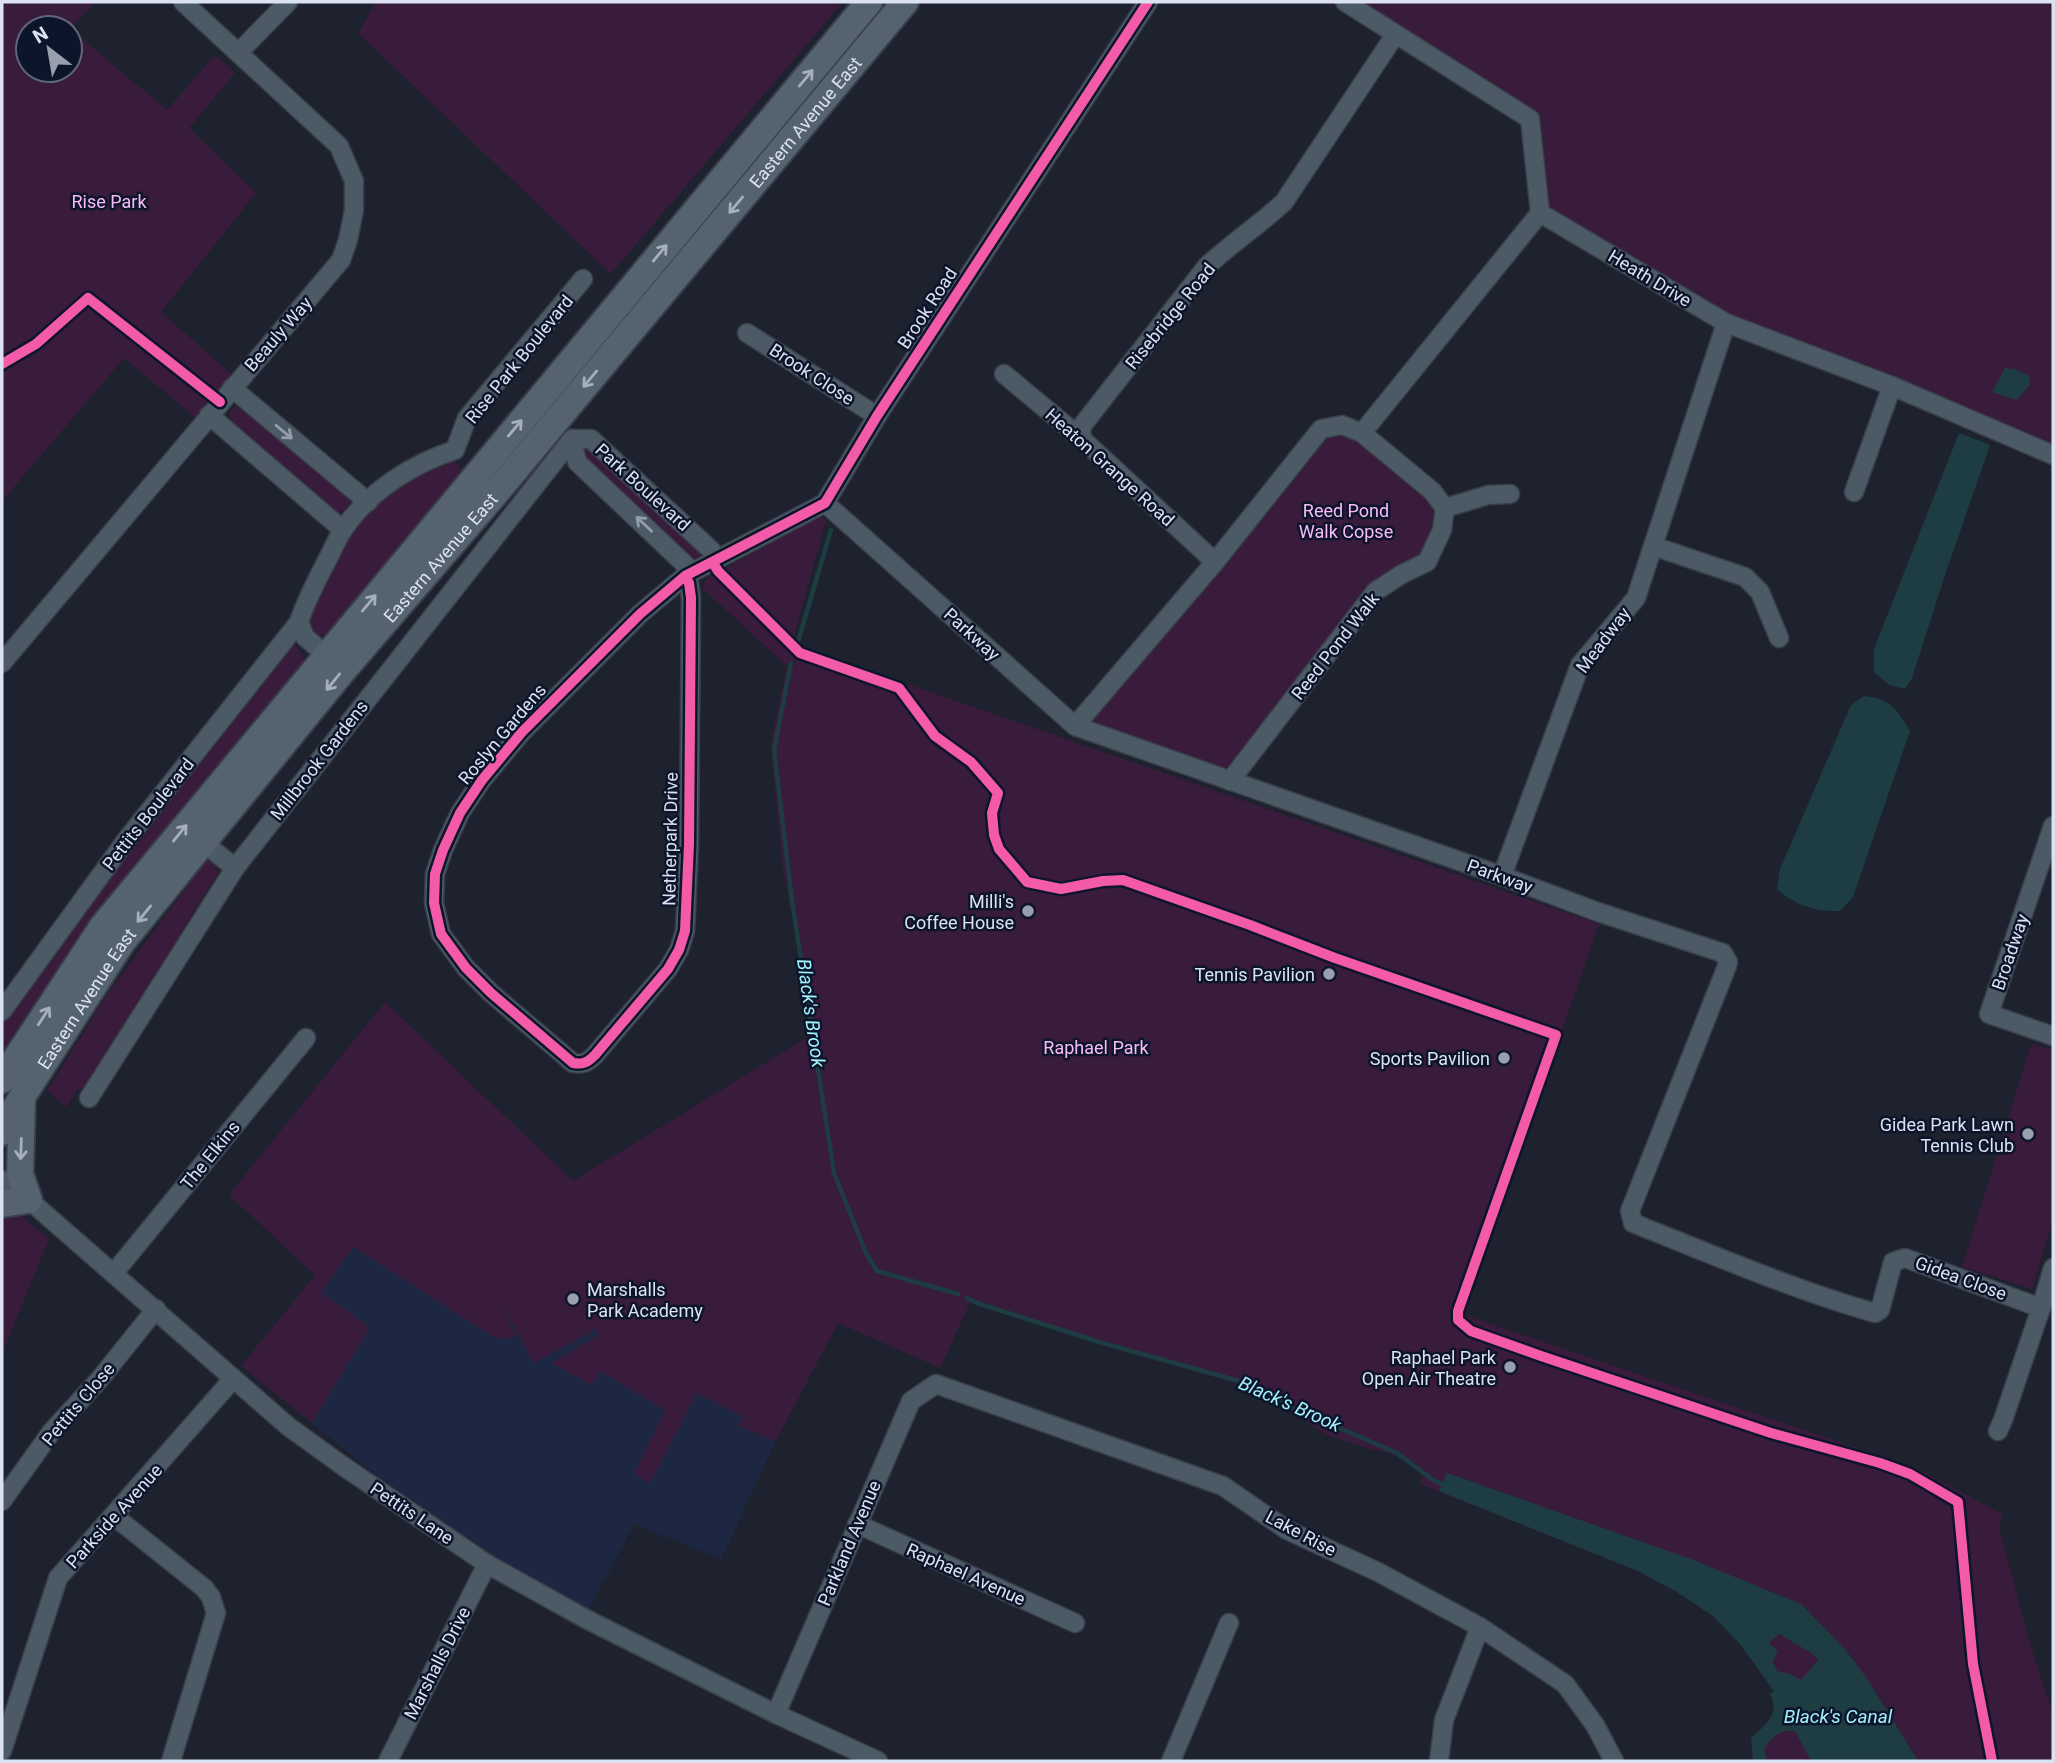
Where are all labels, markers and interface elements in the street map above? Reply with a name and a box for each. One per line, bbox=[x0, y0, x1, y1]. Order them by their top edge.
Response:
north arrow bbox=[14, 14, 84, 84]
text: N bbox=[29, 22, 52, 48]
street label: Eastern Avenue East bbox=[744, 52, 866, 192]
one-way arrow bbox=[798, 69, 813, 87]
park label: Rise Park bbox=[71, 191, 147, 212]
one-way arrow bbox=[728, 195, 744, 213]
one-way arrow bbox=[653, 244, 668, 262]
street label: Heath Drive bbox=[1605, 245, 1695, 311]
street label: Risebridge Road bbox=[1121, 259, 1219, 373]
street label: Brook Road bbox=[893, 263, 961, 353]
street label: Rise Park Boulevard bbox=[461, 291, 577, 427]
street label: Beauly Way bbox=[240, 292, 316, 375]
street label: Brook Close bbox=[766, 339, 858, 409]
one-way arrow bbox=[583, 370, 598, 388]
street label: Heaton Grange Road bbox=[1041, 404, 1179, 530]
one-way arrow bbox=[507, 419, 523, 437]
one-way arrow bbox=[275, 424, 293, 440]
street label: Park Boulevard bbox=[591, 439, 695, 535]
street label: Eastern Avenue East bbox=[379, 488, 502, 626]
park label: Reed Pond Walk Copse bbox=[1299, 500, 1393, 542]
one-way arrow bbox=[636, 516, 653, 533]
street label: Reed Pond Walk bbox=[1287, 588, 1384, 704]
one-way arrow bbox=[362, 594, 377, 612]
street label: Parkway bbox=[940, 603, 1005, 665]
street label: Meadway bbox=[1571, 603, 1635, 677]
one-way arrow bbox=[325, 673, 341, 691]
street label: Roslyn Gardens bbox=[454, 679, 550, 789]
street label: Millbrook Gardens bbox=[266, 696, 372, 824]
street label: Pettits Boulevard bbox=[98, 754, 198, 874]
street label: Netherpark Drive bbox=[658, 772, 682, 906]
one-way arrow bbox=[172, 825, 187, 843]
street label: Parkway bbox=[1464, 855, 1536, 898]
place label: Milli's Coffee House bbox=[904, 891, 1014, 933]
marker: Milli's Coffee House bbox=[1020, 903, 1036, 919]
one-way arrow bbox=[137, 905, 152, 923]
street label: Broadway bbox=[1987, 911, 2033, 993]
street label: Eastern Avenue East bbox=[33, 924, 140, 1073]
water label: Black's Brook bbox=[792, 957, 830, 1069]
place label: Tennis Pavilion bbox=[1195, 964, 1315, 985]
marker: Tennis Pavilion bbox=[1321, 966, 1337, 982]
one-way arrow bbox=[38, 1006, 52, 1026]
park label: Raphael Park bbox=[1043, 1037, 1150, 1058]
place label: Sports Pavilion bbox=[1370, 1048, 1490, 1069]
marker: Sports Pavilion bbox=[1496, 1050, 1512, 1066]
place label: Gidea Park Lawn Tennis Club bbox=[1880, 1114, 2014, 1156]
street label: The Elkins bbox=[176, 1117, 244, 1193]
marker: Gidea Park Lawn Tennis Club bbox=[2020, 1126, 2036, 1142]
one-way arrow bbox=[14, 1137, 27, 1160]
street label: Gidea Close bbox=[1912, 1252, 2010, 1304]
place label: Marshalls Park Academy bbox=[587, 1279, 703, 1321]
marker: Marshalls Park Academy bbox=[565, 1291, 581, 1307]
place label: Raphael Park Open Air Theatre bbox=[1362, 1347, 1497, 1389]
street label: Pettits Close bbox=[37, 1358, 119, 1450]
marker: Raphael Park Open Air Theatre bbox=[1502, 1359, 1518, 1375]
water label: Black's Brook bbox=[1235, 1371, 1345, 1437]
street label: Parkside Avenue bbox=[62, 1460, 166, 1572]
street label: Parkland Avenue bbox=[813, 1477, 885, 1609]
street label: Pettits Lane bbox=[367, 1478, 457, 1548]
street label: Lake Rise bbox=[1262, 1506, 1340, 1560]
street label: Raphael Avenue bbox=[903, 1538, 1029, 1610]
street label: Marshalls Drive bbox=[400, 1603, 474, 1723]
water label: Black's Canal bbox=[1784, 1705, 1893, 1728]

